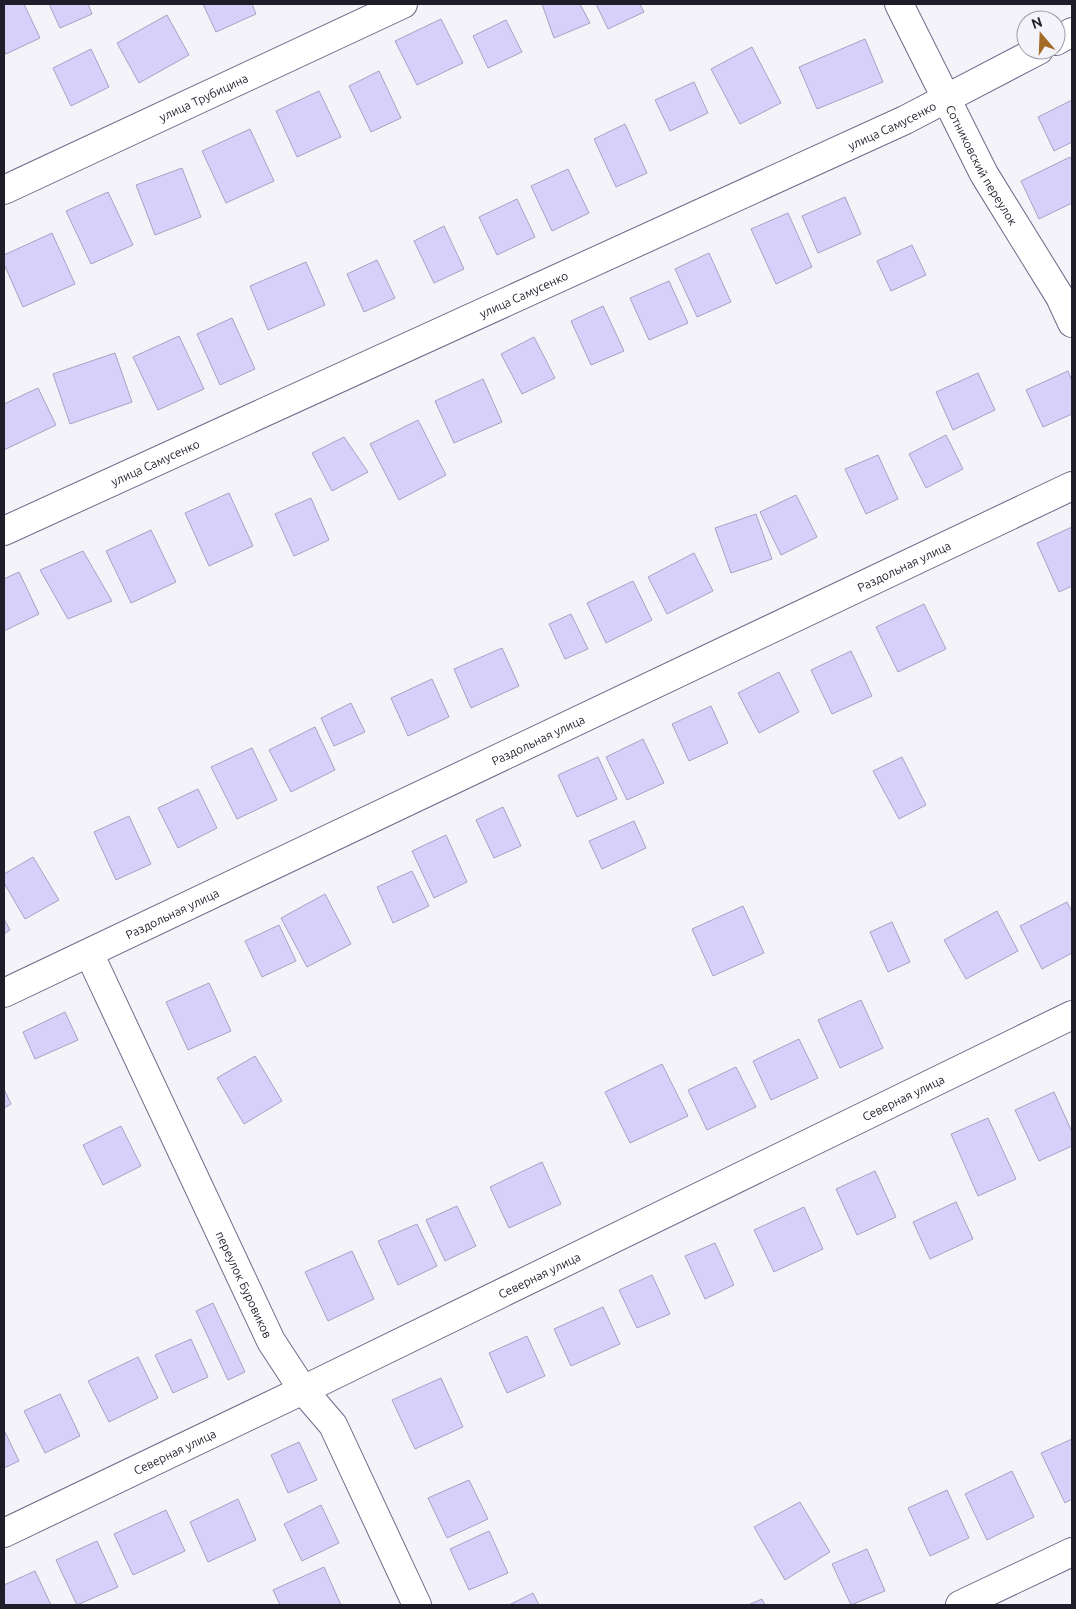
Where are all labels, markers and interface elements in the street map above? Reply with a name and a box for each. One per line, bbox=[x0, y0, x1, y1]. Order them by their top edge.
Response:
north arrow bbox=[1016, 10, 1066, 60]
text: N bbox=[1029, 13, 1044, 32]
street label: улица Трубицина bbox=[157, 71, 250, 123]
street label: улица Самусенко bbox=[846, 99, 938, 152]
street label: Сотниковский переулок bbox=[944, 103, 1020, 227]
street label: улица Самусенко bbox=[477, 268, 570, 320]
street label: улица Самусенко bbox=[109, 436, 201, 488]
street label: Раздольная улица bbox=[855, 538, 952, 594]
street label: Раздольная улица bbox=[489, 712, 587, 767]
street label: Раздольная улица bbox=[123, 886, 221, 941]
street label: Северная улица bbox=[860, 1072, 946, 1123]
street label: переулок Буровиков bbox=[214, 1229, 275, 1340]
street label: Северная улица bbox=[496, 1249, 582, 1300]
street label: Северная улица bbox=[131, 1426, 218, 1477]

